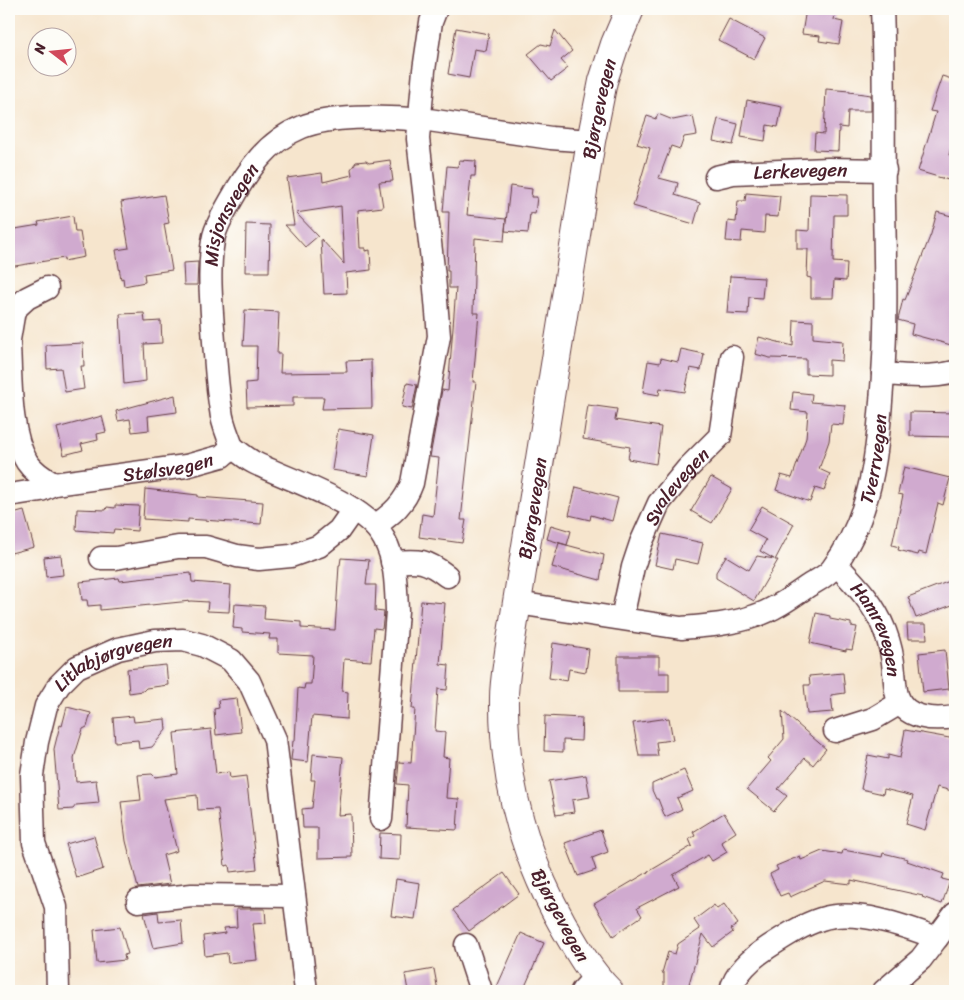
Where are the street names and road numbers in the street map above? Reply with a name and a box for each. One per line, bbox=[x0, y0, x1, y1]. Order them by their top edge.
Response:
street label: Bjørgevegen bbox=[572, 54, 626, 162]
street label: Lerkevegen bbox=[753, 153, 848, 189]
street label: Misjonsvegen bbox=[194, 155, 267, 267]
street label: Tverrvegen bbox=[850, 412, 897, 508]
street label: Svalevegen bbox=[635, 439, 718, 531]
street label: Stølsvegen bbox=[121, 443, 217, 491]
street label: Bjørgevegen bbox=[508, 455, 557, 562]
street label: Hamrevegen bbox=[842, 574, 910, 678]
street label: Litlabjørgvegen bbox=[45, 624, 173, 699]
street label: Bjørgevegen bbox=[522, 862, 599, 968]

